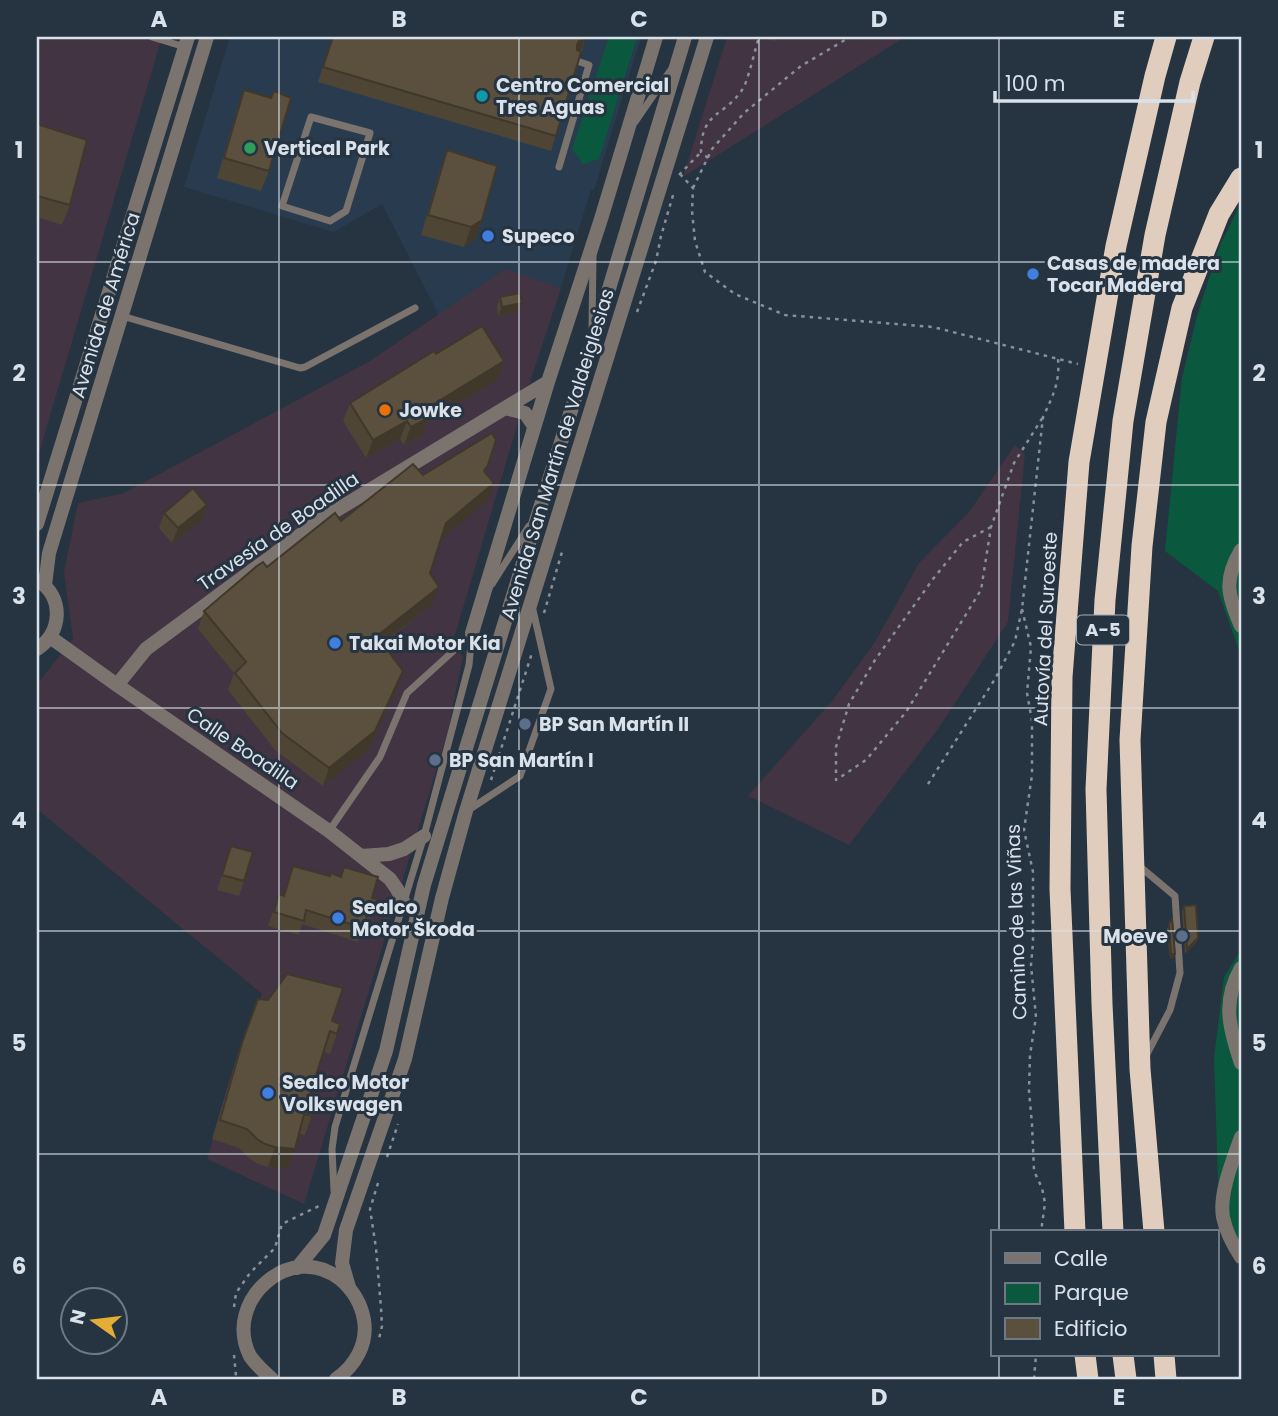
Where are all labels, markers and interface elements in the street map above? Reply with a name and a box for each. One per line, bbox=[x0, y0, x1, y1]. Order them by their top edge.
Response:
text: A bbox=[151, 3, 168, 35]
text: B bbox=[391, 3, 407, 35]
text: C bbox=[630, 3, 648, 35]
text: D bbox=[871, 3, 887, 35]
text: E bbox=[1113, 3, 1125, 35]
scale bar bbox=[995, 60, 1192, 104]
text: 100 m bbox=[1005, 69, 1065, 98]
place label: Centro Comercial Tres Aguas bbox=[496, 72, 669, 121]
marker: Centro Comercial Tres Aguas bbox=[474, 88, 490, 104]
text: 1 bbox=[15, 134, 23, 166]
text: 1 bbox=[1255, 134, 1263, 166]
place label: Vertical Park bbox=[264, 135, 390, 162]
marker: Vertical Park bbox=[242, 140, 258, 156]
street label: Avenida de América bbox=[64, 209, 147, 401]
place label: Supeco bbox=[502, 223, 575, 250]
marker: Supeco bbox=[480, 228, 496, 244]
place label: Casas de madera Tocar Madera bbox=[1047, 250, 1220, 299]
marker: Casas de madera Tocar Madera bbox=[1025, 266, 1041, 282]
street label: Avenida San Martín de Valdeiglesias bbox=[494, 285, 621, 623]
text: 2 bbox=[12, 357, 26, 389]
text: 2 bbox=[1252, 357, 1266, 389]
place label: Jowke bbox=[399, 397, 462, 424]
marker: Jowke bbox=[377, 402, 393, 418]
street label: Travesía de Boadilla bbox=[192, 466, 364, 597]
street label: Autovía del Suroeste bbox=[1027, 531, 1064, 727]
text: 3 bbox=[12, 580, 26, 612]
text: 3 bbox=[1252, 580, 1266, 612]
road number: A-5 bbox=[1077, 616, 1129, 644]
place label: Takai Motor Kia bbox=[349, 630, 501, 657]
marker: Takai Motor Kia bbox=[327, 635, 343, 651]
street label: Calle Boadilla bbox=[181, 701, 304, 796]
place label: BP San Martín II bbox=[539, 711, 689, 738]
marker: BP San Martín II bbox=[517, 716, 533, 732]
place label: BP San Martín I bbox=[449, 747, 594, 774]
marker: BP San Martín I bbox=[427, 752, 443, 768]
text: 4 bbox=[11, 804, 27, 836]
text: 4 bbox=[1251, 804, 1267, 836]
street label: Camino de las Viñas bbox=[1000, 824, 1033, 1020]
place label: Sealco Motor Škoda bbox=[352, 894, 475, 943]
marker: Sealco Motor Škoda bbox=[330, 910, 346, 926]
place label: Moeve bbox=[1103, 923, 1168, 950]
marker: Moeve bbox=[1174, 928, 1190, 944]
text: 5 bbox=[12, 1027, 26, 1059]
text: 5 bbox=[1252, 1027, 1266, 1059]
place label: Sealco Motor Volkswagen bbox=[282, 1069, 409, 1118]
marker: Sealco Motor Volkswagen bbox=[260, 1085, 276, 1101]
legend bbox=[991, 1230, 1218, 1356]
text: Calle bbox=[1054, 1244, 1108, 1273]
text: 6 bbox=[12, 1250, 26, 1282]
text: 6 bbox=[1252, 1250, 1266, 1282]
text: Parque bbox=[1054, 1278, 1129, 1307]
north arrow bbox=[60, 1286, 130, 1356]
text: N bbox=[63, 1307, 93, 1327]
text: Edificio bbox=[1054, 1314, 1128, 1343]
text: A bbox=[151, 1381, 168, 1413]
text: B bbox=[391, 1381, 407, 1413]
text: C bbox=[630, 1381, 648, 1413]
text: D bbox=[871, 1381, 887, 1413]
text: E bbox=[1113, 1381, 1125, 1413]

